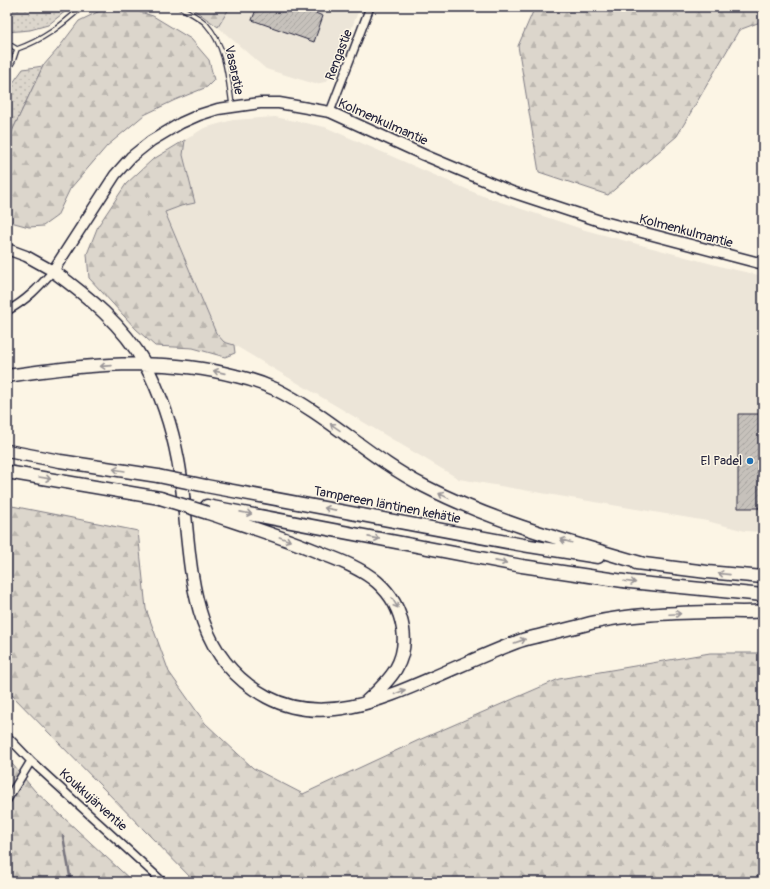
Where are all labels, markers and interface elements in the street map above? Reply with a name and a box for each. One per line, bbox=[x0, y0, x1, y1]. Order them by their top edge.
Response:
street label: Rengastie bbox=[322, 27, 356, 83]
street label: Vasaratie bbox=[221, 44, 247, 97]
street label: Kolmenkulmantie bbox=[336, 95, 431, 149]
street label: Kolmenkulmantie bbox=[637, 211, 735, 251]
one-way arrow bbox=[100, 363, 113, 370]
one-way arrow bbox=[213, 367, 226, 375]
one-way arrow bbox=[330, 423, 341, 431]
place label: El Padel bbox=[701, 453, 742, 469]
marker: El Padel bbox=[745, 456, 755, 466]
one-way arrow bbox=[113, 466, 126, 474]
one-way arrow bbox=[39, 474, 52, 482]
street label: Tampereen läntinen kehätie bbox=[312, 483, 462, 527]
one-way arrow bbox=[439, 492, 451, 500]
one-way arrow bbox=[324, 505, 337, 513]
one-way arrow bbox=[239, 510, 252, 518]
one-way arrow bbox=[367, 534, 380, 542]
one-way arrow bbox=[278, 536, 290, 544]
one-way arrow bbox=[560, 537, 573, 544]
one-way arrow bbox=[494, 558, 507, 566]
one-way arrow bbox=[718, 570, 731, 577]
one-way arrow bbox=[623, 578, 636, 586]
one-way arrow bbox=[391, 597, 399, 609]
one-way arrow bbox=[668, 610, 681, 617]
one-way arrow bbox=[513, 637, 525, 645]
one-way arrow bbox=[393, 687, 405, 695]
street label: Koukkujärventie bbox=[56, 765, 131, 835]

